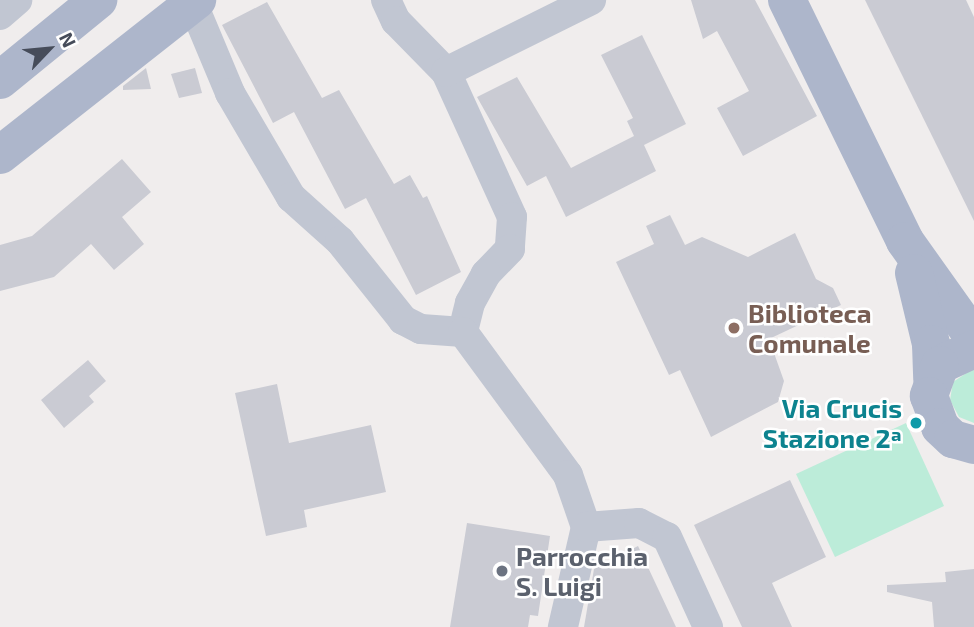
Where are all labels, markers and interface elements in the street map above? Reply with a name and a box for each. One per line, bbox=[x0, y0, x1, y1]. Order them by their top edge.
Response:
north arrow bbox=[14, 14, 84, 84]
text: N bbox=[55, 28, 82, 51]
place label: Biblioteca Comunale bbox=[748, 297, 872, 358]
marker: Biblioteca Comunale bbox=[726, 320, 742, 336]
place label: Via Crucis Stazione 2ª bbox=[763, 392, 902, 453]
marker: Via Crucis Stazione 2ª bbox=[908, 415, 924, 431]
place label: Parrocchia S. Luigi bbox=[516, 540, 648, 602]
marker: Parrocchia S. Luigi bbox=[494, 563, 510, 579]

